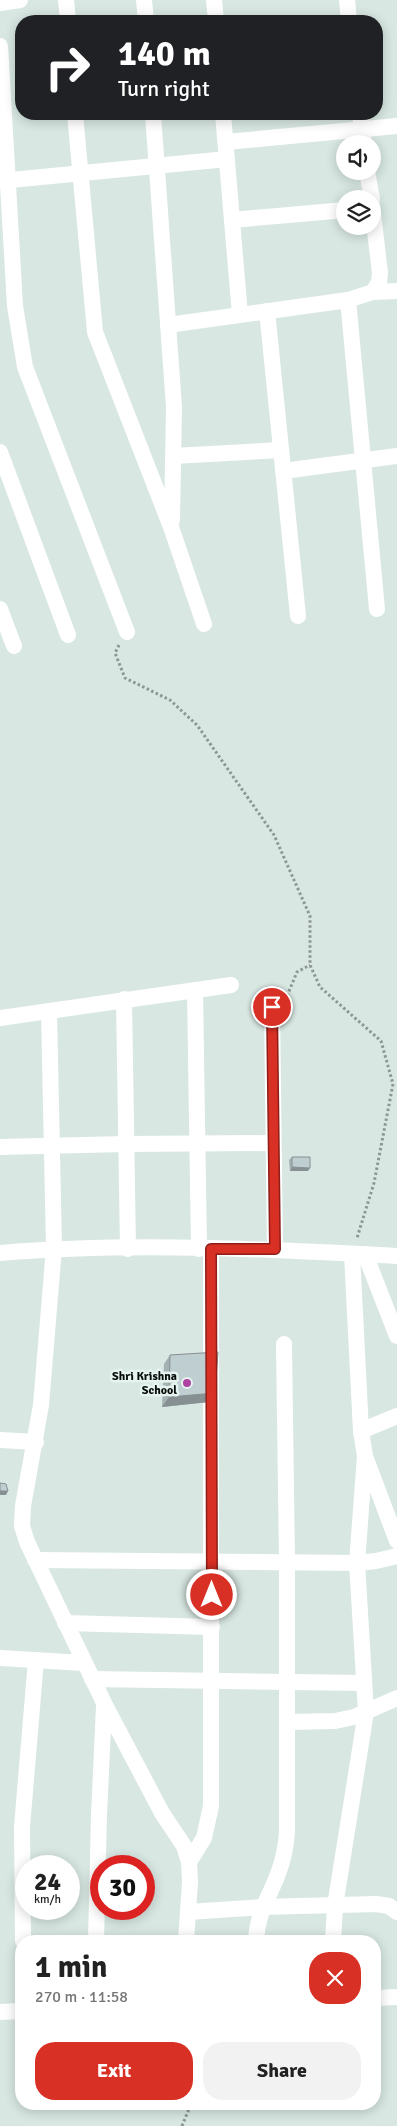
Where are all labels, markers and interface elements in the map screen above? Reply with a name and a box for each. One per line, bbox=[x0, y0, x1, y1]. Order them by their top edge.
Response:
text: 140 m bbox=[118, 32, 211, 75]
icon: right bbox=[35, 35, 100, 100]
text: Turn right bbox=[118, 75, 210, 102]
map controls bbox=[336, 135, 381, 235]
button: sound bbox=[336, 135, 381, 180]
button: layers bbox=[336, 190, 381, 235]
pin bbox=[251, 986, 293, 1028]
icon: arrive bbox=[258, 993, 286, 1021]
place label: Shri Krishna School bbox=[112, 1369, 177, 1398]
marker: Shri Krishna School bbox=[181, 1377, 193, 1389]
position arrow bbox=[185, 1568, 237, 1620]
speed limit sign: 30 bbox=[90, 1855, 155, 1920]
text: 24 bbox=[34, 1866, 61, 1897]
text: km/h bbox=[34, 1892, 61, 1907]
text: 1 min bbox=[35, 1949, 107, 1986]
button: close bbox=[309, 1952, 361, 2004]
text: 270 m · 11:58 bbox=[35, 1987, 128, 2007]
button: Exit bbox=[35, 2042, 193, 2100]
button: Share bbox=[203, 2042, 361, 2100]

